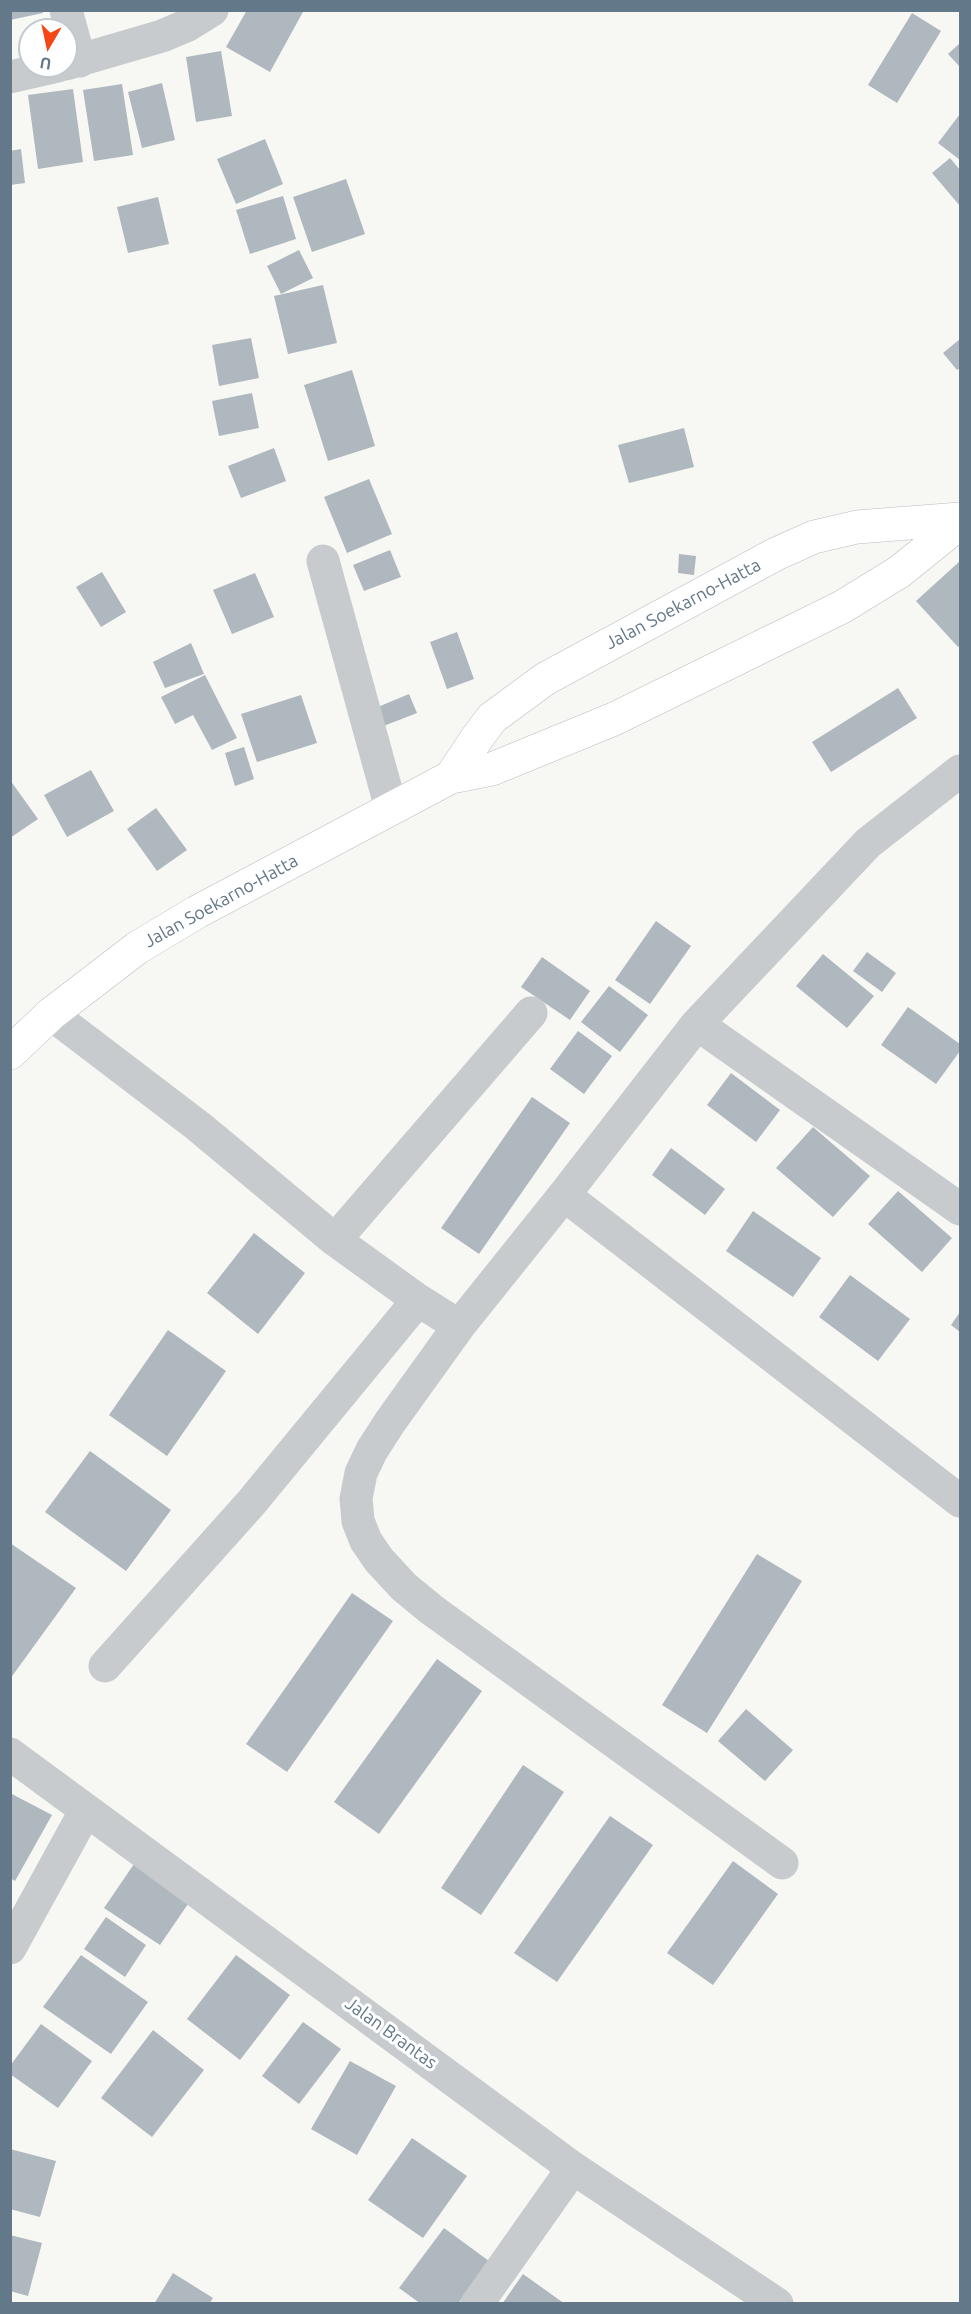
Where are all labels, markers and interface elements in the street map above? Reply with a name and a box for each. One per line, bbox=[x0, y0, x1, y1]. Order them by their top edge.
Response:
north arrow bbox=[18, 18, 78, 78]
text: U bbox=[39, 54, 52, 74]
street label: Jalan Soekarno-Hatta bbox=[602, 554, 764, 654]
street label: Jalan Soekarno-Hatta bbox=[140, 850, 302, 952]
street label: Jalan Brantas bbox=[341, 1992, 441, 2074]

